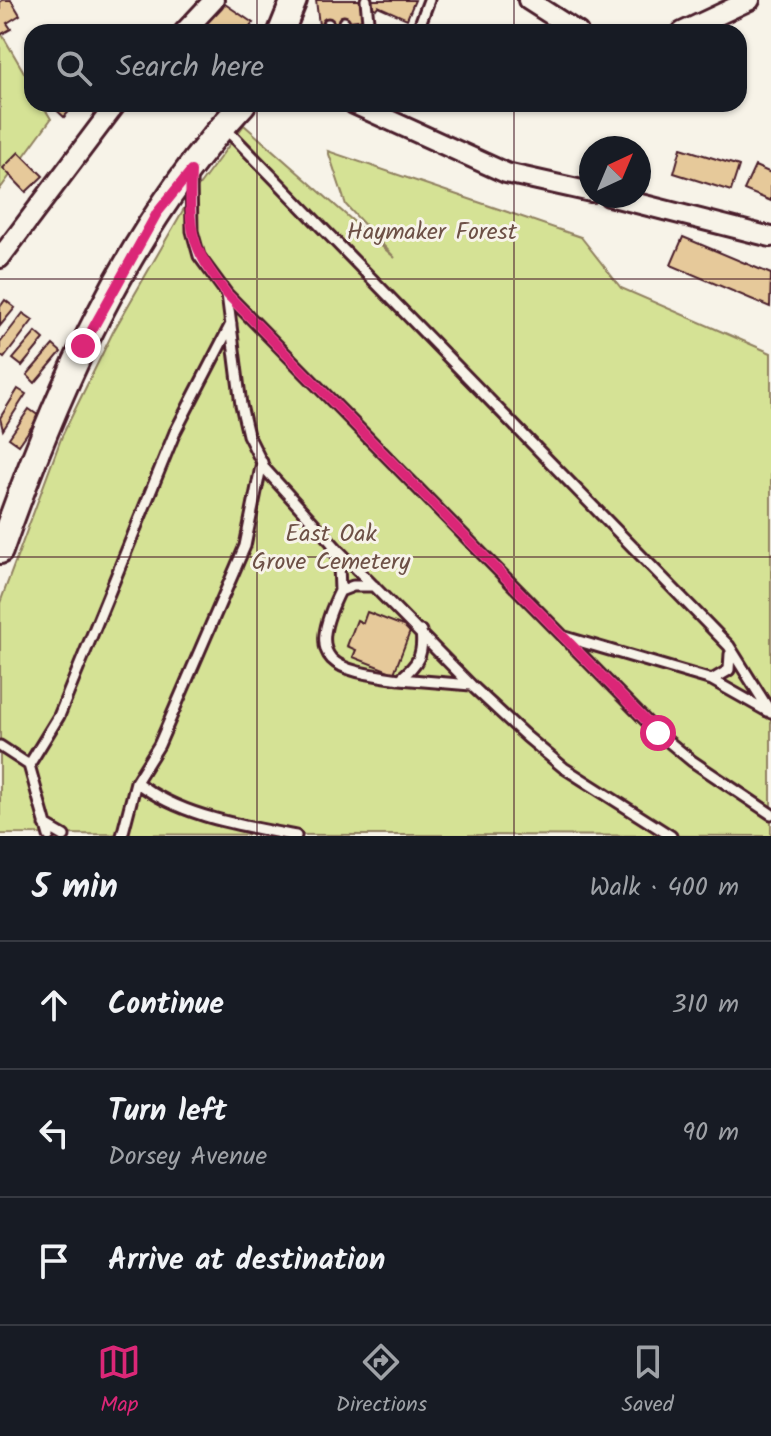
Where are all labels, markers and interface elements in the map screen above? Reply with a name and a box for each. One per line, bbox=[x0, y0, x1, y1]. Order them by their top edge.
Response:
search box bbox=[24, 24, 747, 112]
text: Search here bbox=[116, 44, 264, 92]
icon: search bbox=[52, 46, 96, 90]
north arrow bbox=[579, 136, 651, 208]
park label: Haymaker Forest bbox=[347, 213, 518, 252]
route end bbox=[65, 328, 101, 364]
park label: East Oak Grove Cemetery bbox=[252, 515, 411, 582]
route start bbox=[640, 715, 676, 751]
text: 5 min bbox=[32, 861, 118, 915]
text: Walk · 400 m bbox=[589, 867, 739, 909]
text: Continue bbox=[108, 981, 224, 1029]
icon: ahead bbox=[32, 983, 76, 1027]
text: 310 m bbox=[672, 984, 739, 1026]
text: Turn left bbox=[108, 1088, 227, 1136]
icon: left bbox=[32, 1111, 76, 1155]
text: 90 m bbox=[682, 1112, 739, 1154]
text: Dorsey Avenue bbox=[108, 1136, 267, 1178]
text: Arrive at destination bbox=[108, 1237, 385, 1285]
icon: arrive bbox=[32, 1239, 76, 1283]
tab: Map bbox=[97, 1340, 141, 1423]
tab: Directions bbox=[336, 1340, 427, 1423]
tab: Saved bbox=[622, 1340, 674, 1423]

